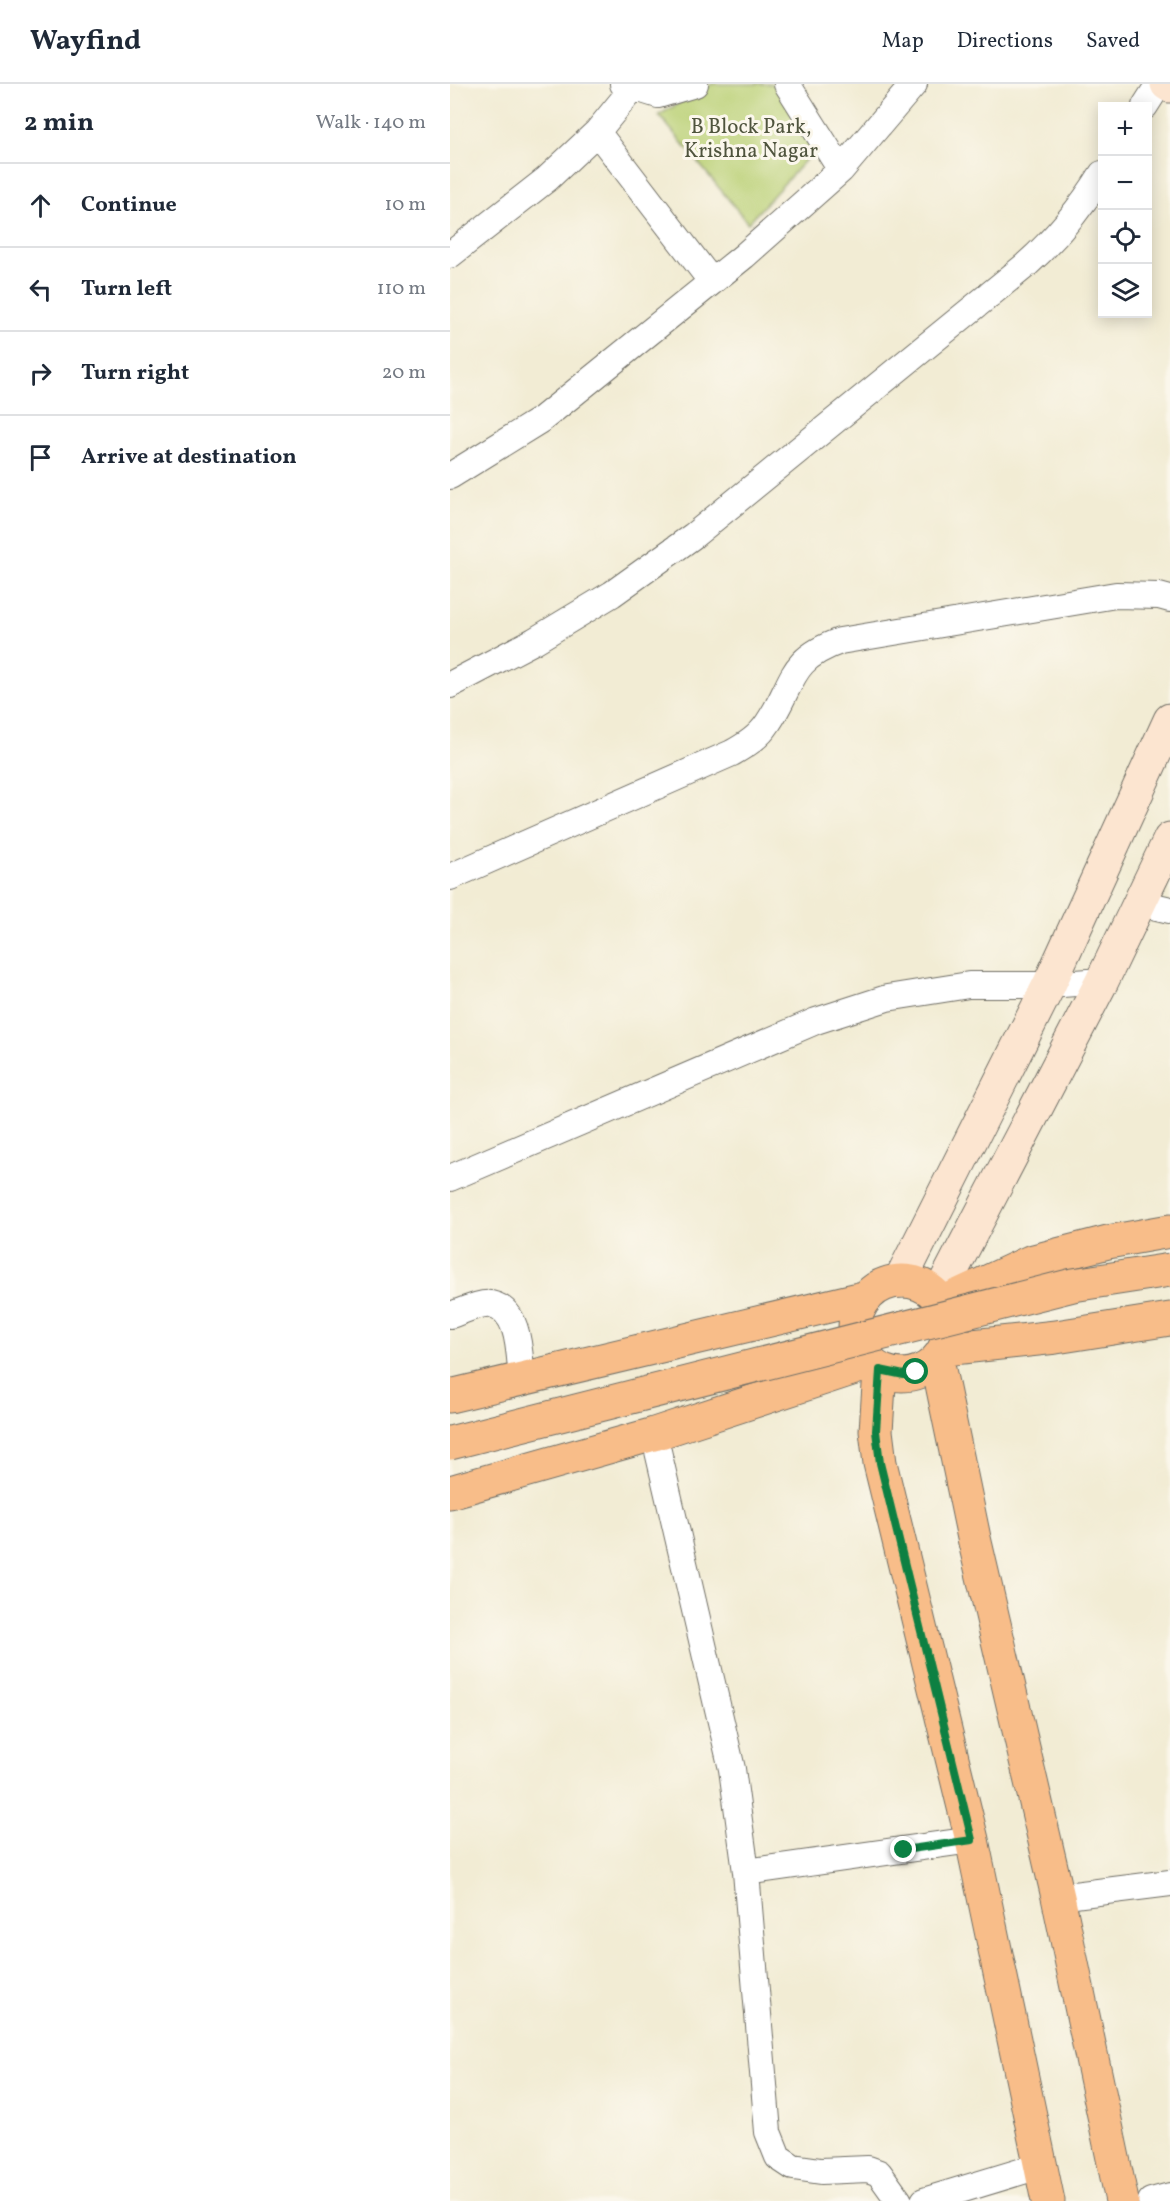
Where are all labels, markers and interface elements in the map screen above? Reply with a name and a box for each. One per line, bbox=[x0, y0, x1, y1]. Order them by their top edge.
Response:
text: Wayfind bbox=[30, 22, 141, 61]
text: Map bbox=[882, 27, 924, 56]
text: Directions bbox=[957, 27, 1053, 56]
text: Saved bbox=[1086, 27, 1140, 56]
map controls bbox=[1098, 102, 1152, 318]
button: + bbox=[1098, 102, 1152, 156]
text: 2 min bbox=[24, 105, 94, 141]
text: Walk · 140 m bbox=[316, 109, 426, 137]
park label: B Block Park, Krishna Nagar bbox=[684, 113, 818, 166]
button: − bbox=[1098, 156, 1152, 210]
icon: ahead bbox=[24, 189, 57, 222]
text: Continue bbox=[81, 190, 177, 221]
text: 10 m bbox=[385, 191, 426, 219]
button: locate bbox=[1098, 210, 1152, 264]
button: layers bbox=[1098, 264, 1152, 318]
icon: left bbox=[24, 273, 57, 306]
text: Turn left bbox=[81, 274, 172, 305]
text: 110 m bbox=[377, 275, 426, 303]
icon: right bbox=[24, 357, 57, 390]
text: Turn right bbox=[81, 358, 189, 389]
text: 20 m bbox=[382, 359, 426, 387]
icon: arrive bbox=[24, 441, 57, 474]
text: Arrive at destination bbox=[81, 442, 297, 473]
route start bbox=[902, 1358, 928, 1384]
route end bbox=[890, 1836, 916, 1862]

